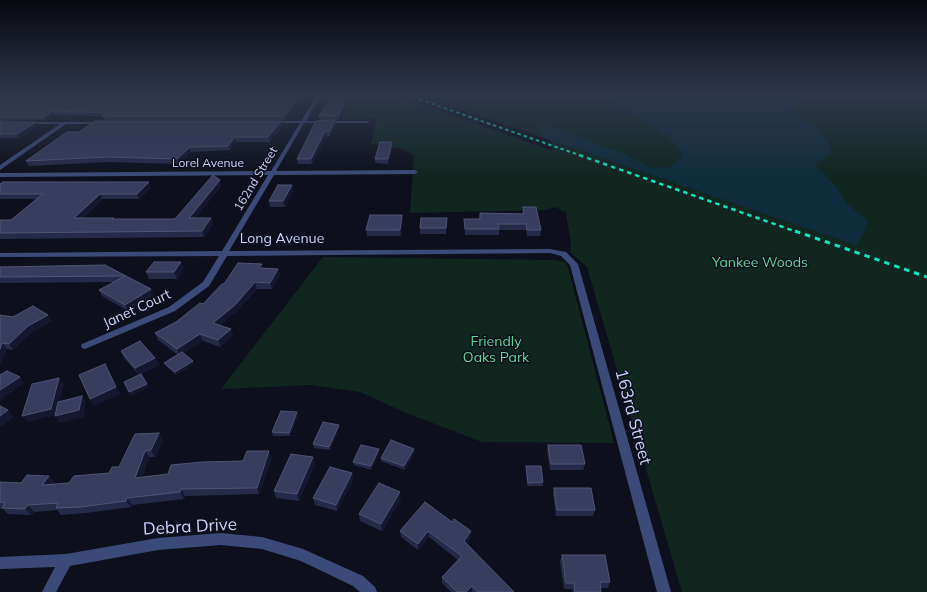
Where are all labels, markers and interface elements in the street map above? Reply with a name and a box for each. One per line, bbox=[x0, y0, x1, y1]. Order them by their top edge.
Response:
street label: 162nd Street bbox=[231, 144, 281, 214]
street label: Lorel Avenue bbox=[172, 156, 244, 170]
street label: Long Avenue bbox=[240, 231, 324, 247]
park label: Yankee Woods bbox=[712, 255, 808, 271]
street label: Janet Court bbox=[100, 286, 174, 332]
park label: Friendly Oaks Park bbox=[463, 334, 529, 366]
street label: 163rd Street bbox=[610, 367, 656, 467]
street label: Debra Drive bbox=[143, 514, 237, 540]

